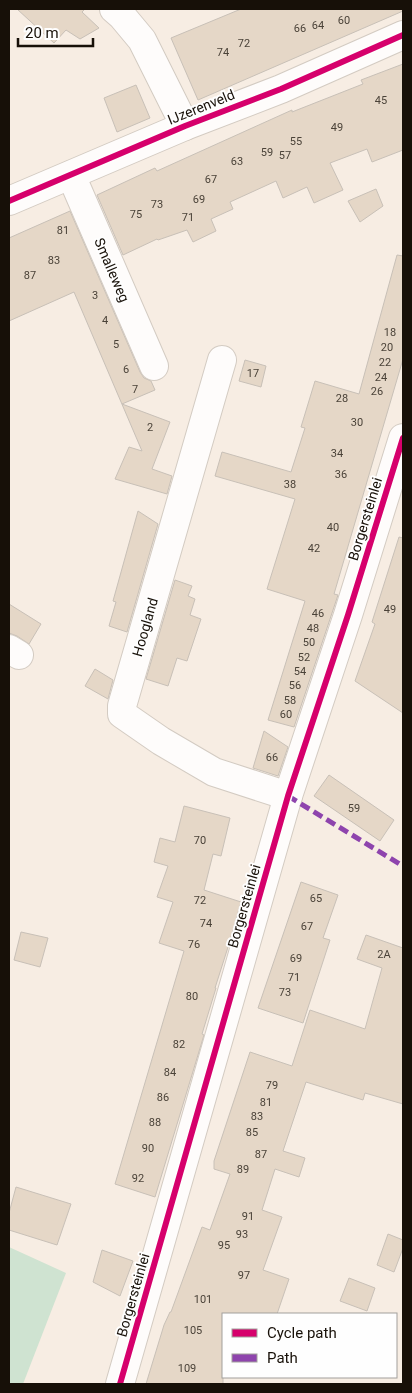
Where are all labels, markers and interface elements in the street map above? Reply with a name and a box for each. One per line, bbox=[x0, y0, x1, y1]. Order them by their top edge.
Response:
house number: 60 bbox=[338, 14, 350, 27]
scale bar bbox=[18, 15, 92, 47]
house number: 64 bbox=[312, 19, 324, 32]
house number: 66 bbox=[294, 22, 306, 35]
text: 20 m bbox=[25, 24, 59, 42]
house number: 72 bbox=[238, 37, 250, 50]
house number: 74 bbox=[217, 46, 229, 59]
street label: IJzerenveld bbox=[165, 86, 237, 128]
house number: 45 bbox=[375, 94, 387, 107]
house number: 49 bbox=[331, 121, 343, 134]
house number: 55 bbox=[290, 135, 302, 148]
house number: 59 bbox=[261, 146, 273, 159]
house number: 57 bbox=[279, 149, 291, 162]
house number: 63 bbox=[231, 155, 243, 168]
house number: 67 bbox=[205, 173, 217, 186]
house number: 69 bbox=[193, 193, 205, 206]
house number: 73 bbox=[151, 198, 163, 211]
house number: 75 bbox=[130, 208, 142, 221]
house number: 71 bbox=[182, 211, 194, 224]
house number: 81 bbox=[57, 224, 69, 237]
street label: Smalleweg bbox=[91, 235, 133, 305]
house number: 83 bbox=[48, 254, 60, 267]
house number: 87 bbox=[24, 269, 36, 282]
house number: 3 bbox=[92, 289, 98, 302]
house number: 4 bbox=[102, 314, 108, 327]
house number: 18 bbox=[384, 326, 396, 339]
house number: 5 bbox=[113, 338, 119, 351]
house number: 20 bbox=[381, 341, 393, 354]
house number: 22 bbox=[379, 356, 391, 369]
house number: 6 bbox=[123, 363, 129, 376]
house number: 17 bbox=[247, 367, 259, 380]
house number: 24 bbox=[375, 371, 387, 384]
house number: 7 bbox=[132, 383, 138, 396]
house number: 26 bbox=[371, 385, 383, 398]
house number: 28 bbox=[336, 392, 348, 405]
house number: 30 bbox=[351, 416, 363, 429]
house number: 2 bbox=[147, 421, 153, 434]
house number: 34 bbox=[331, 447, 343, 460]
house number: 36 bbox=[335, 468, 347, 481]
street label: Borgersteinlei bbox=[345, 476, 385, 562]
house number: 38 bbox=[284, 478, 296, 491]
house number: 40 bbox=[327, 521, 339, 534]
house number: 42 bbox=[308, 542, 320, 555]
street label: Hoogland bbox=[129, 596, 161, 658]
house number: 49 bbox=[384, 603, 396, 616]
house number: 46 bbox=[312, 607, 324, 620]
house number: 48 bbox=[307, 622, 319, 635]
house number: 50 bbox=[303, 636, 315, 649]
house number: 52 bbox=[298, 651, 310, 664]
house number: 54 bbox=[294, 665, 306, 678]
house number: 56 bbox=[289, 679, 301, 692]
house number: 58 bbox=[284, 694, 296, 707]
house number: 60 bbox=[280, 708, 292, 721]
house number: 66 bbox=[266, 751, 278, 764]
house number: 59 bbox=[348, 802, 360, 815]
house number: 70 bbox=[194, 834, 206, 847]
street label: Borgersteinlei bbox=[224, 862, 264, 950]
house number: 65 bbox=[310, 892, 322, 905]
house number: 72 bbox=[194, 894, 206, 907]
house number: 74 bbox=[200, 917, 212, 930]
house number: 67 bbox=[301, 920, 313, 933]
house number: 76 bbox=[188, 938, 200, 951]
house number: 2A bbox=[377, 948, 392, 961]
house number: 69 bbox=[290, 952, 302, 965]
house number: 71 bbox=[288, 971, 300, 984]
house number: 73 bbox=[279, 986, 291, 999]
house number: 80 bbox=[186, 990, 198, 1003]
house number: 82 bbox=[173, 1038, 185, 1051]
house number: 84 bbox=[164, 1066, 176, 1079]
house number: 79 bbox=[266, 1079, 278, 1092]
house number: 86 bbox=[157, 1091, 169, 1104]
house number: 81 bbox=[260, 1096, 272, 1109]
house number: 83 bbox=[251, 1110, 263, 1123]
house number: 88 bbox=[149, 1116, 161, 1129]
house number: 85 bbox=[246, 1126, 258, 1139]
house number: 90 bbox=[142, 1142, 154, 1155]
house number: 87 bbox=[255, 1148, 267, 1161]
house number: 89 bbox=[237, 1163, 249, 1176]
house number: 92 bbox=[132, 1172, 144, 1185]
house number: 91 bbox=[242, 1210, 254, 1223]
house number: 93 bbox=[236, 1228, 248, 1241]
house number: 95 bbox=[218, 1239, 230, 1252]
street label: Borgersteinlei bbox=[113, 1251, 153, 1339]
house number: 97 bbox=[238, 1269, 250, 1282]
house number: 101 bbox=[194, 1293, 212, 1306]
legend bbox=[222, 1313, 397, 1378]
house number: 105 bbox=[184, 1324, 202, 1337]
text: Cycle path bbox=[267, 1324, 337, 1342]
text: Path bbox=[267, 1349, 298, 1367]
house number: 109 bbox=[178, 1362, 196, 1375]

